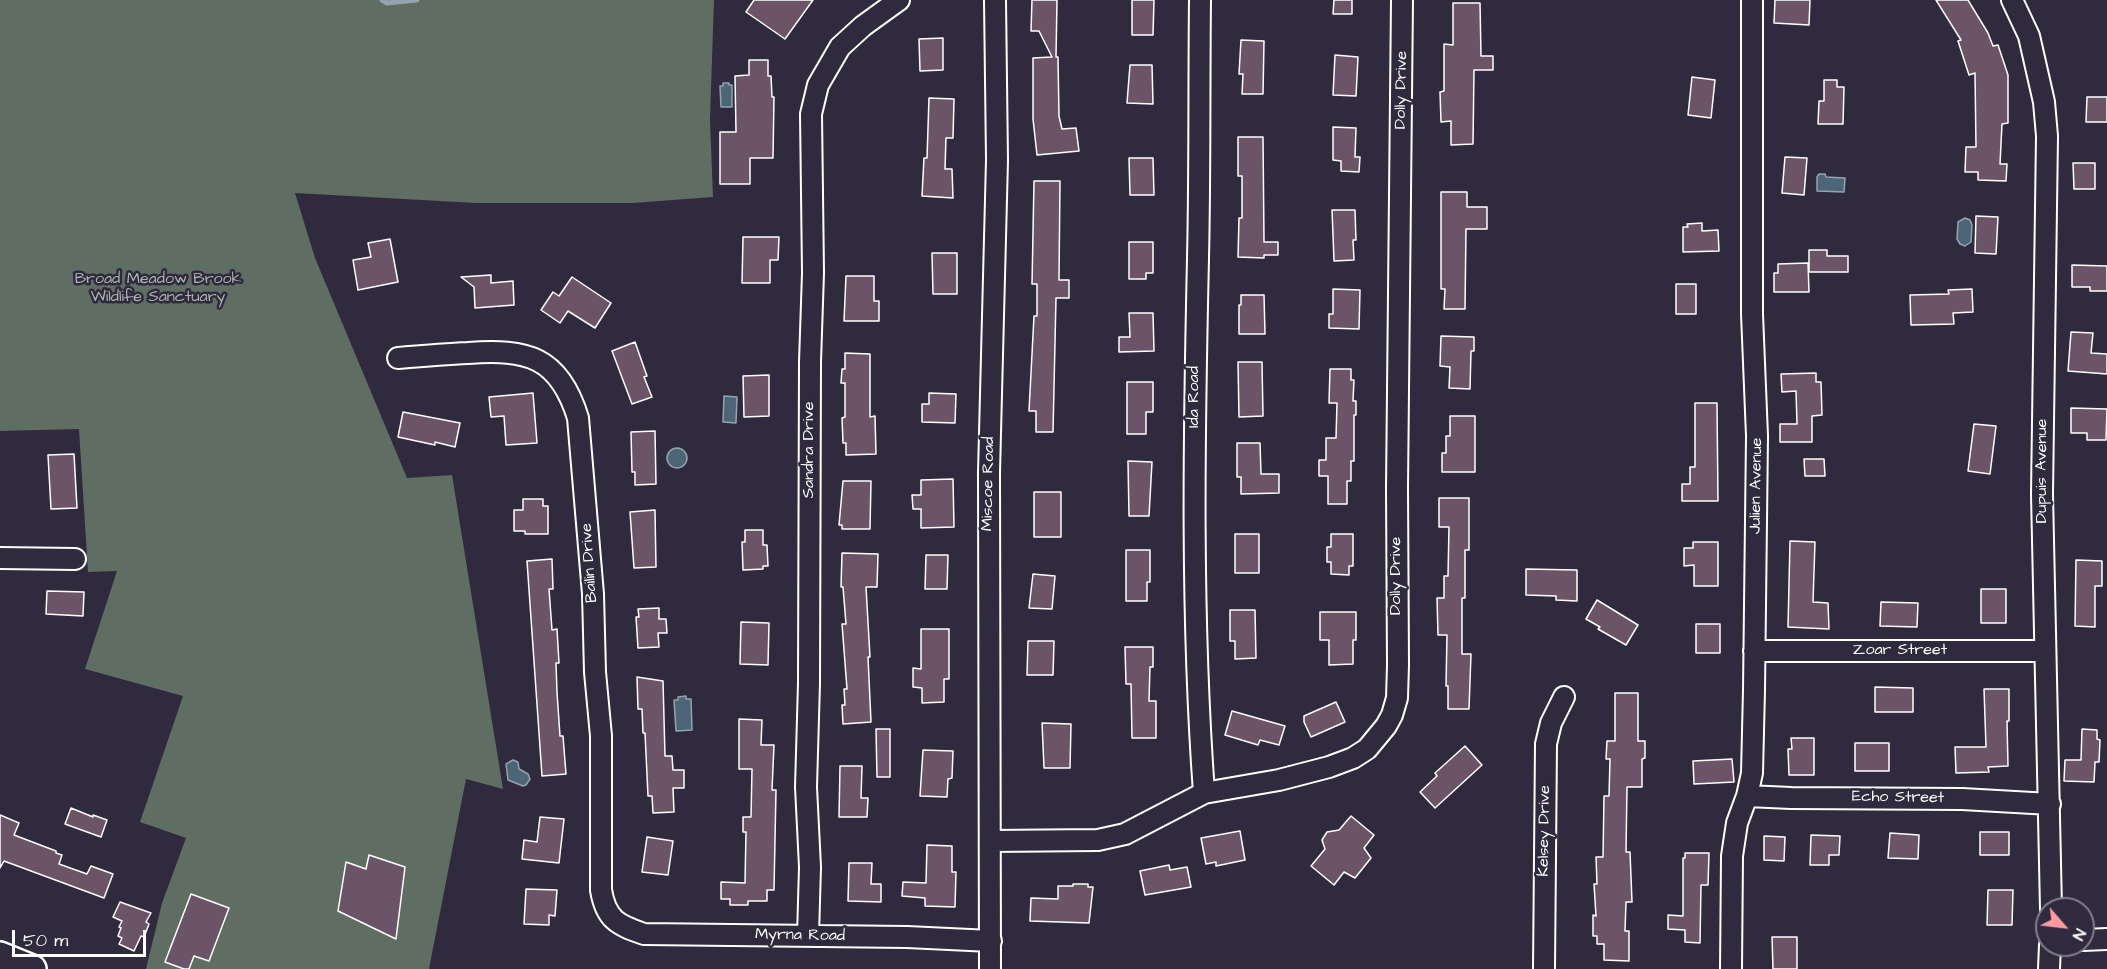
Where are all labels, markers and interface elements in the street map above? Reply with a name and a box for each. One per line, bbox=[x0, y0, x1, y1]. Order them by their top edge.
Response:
street label: Dolly Drive bbox=[1392, 51, 1412, 129]
park label: Broad Meadow Brook Wildlife Sanctuary bbox=[75, 270, 241, 308]
street label: Ida Road bbox=[1185, 366, 1205, 428]
street label: Sandra Drive bbox=[800, 402, 820, 498]
street label: Dupuis Avenue bbox=[2033, 419, 2053, 523]
street label: Miscoe Road bbox=[979, 437, 999, 531]
street label: Julien Avenue bbox=[1747, 438, 1767, 534]
street label: Bailin Drive bbox=[578, 522, 602, 604]
street label: Dolly Drive bbox=[1387, 537, 1407, 615]
street label: Zoar Street bbox=[1853, 641, 1947, 661]
street label: Kelsey Drive bbox=[1535, 785, 1555, 877]
street label: Echo Street bbox=[1852, 788, 1944, 808]
north arrow bbox=[2035, 897, 2095, 957]
scale bar bbox=[15, 918, 148, 956]
text: N bbox=[2067, 925, 2091, 944]
street label: Myrna Road bbox=[755, 926, 845, 946]
text: 50 m bbox=[23, 928, 68, 953]

